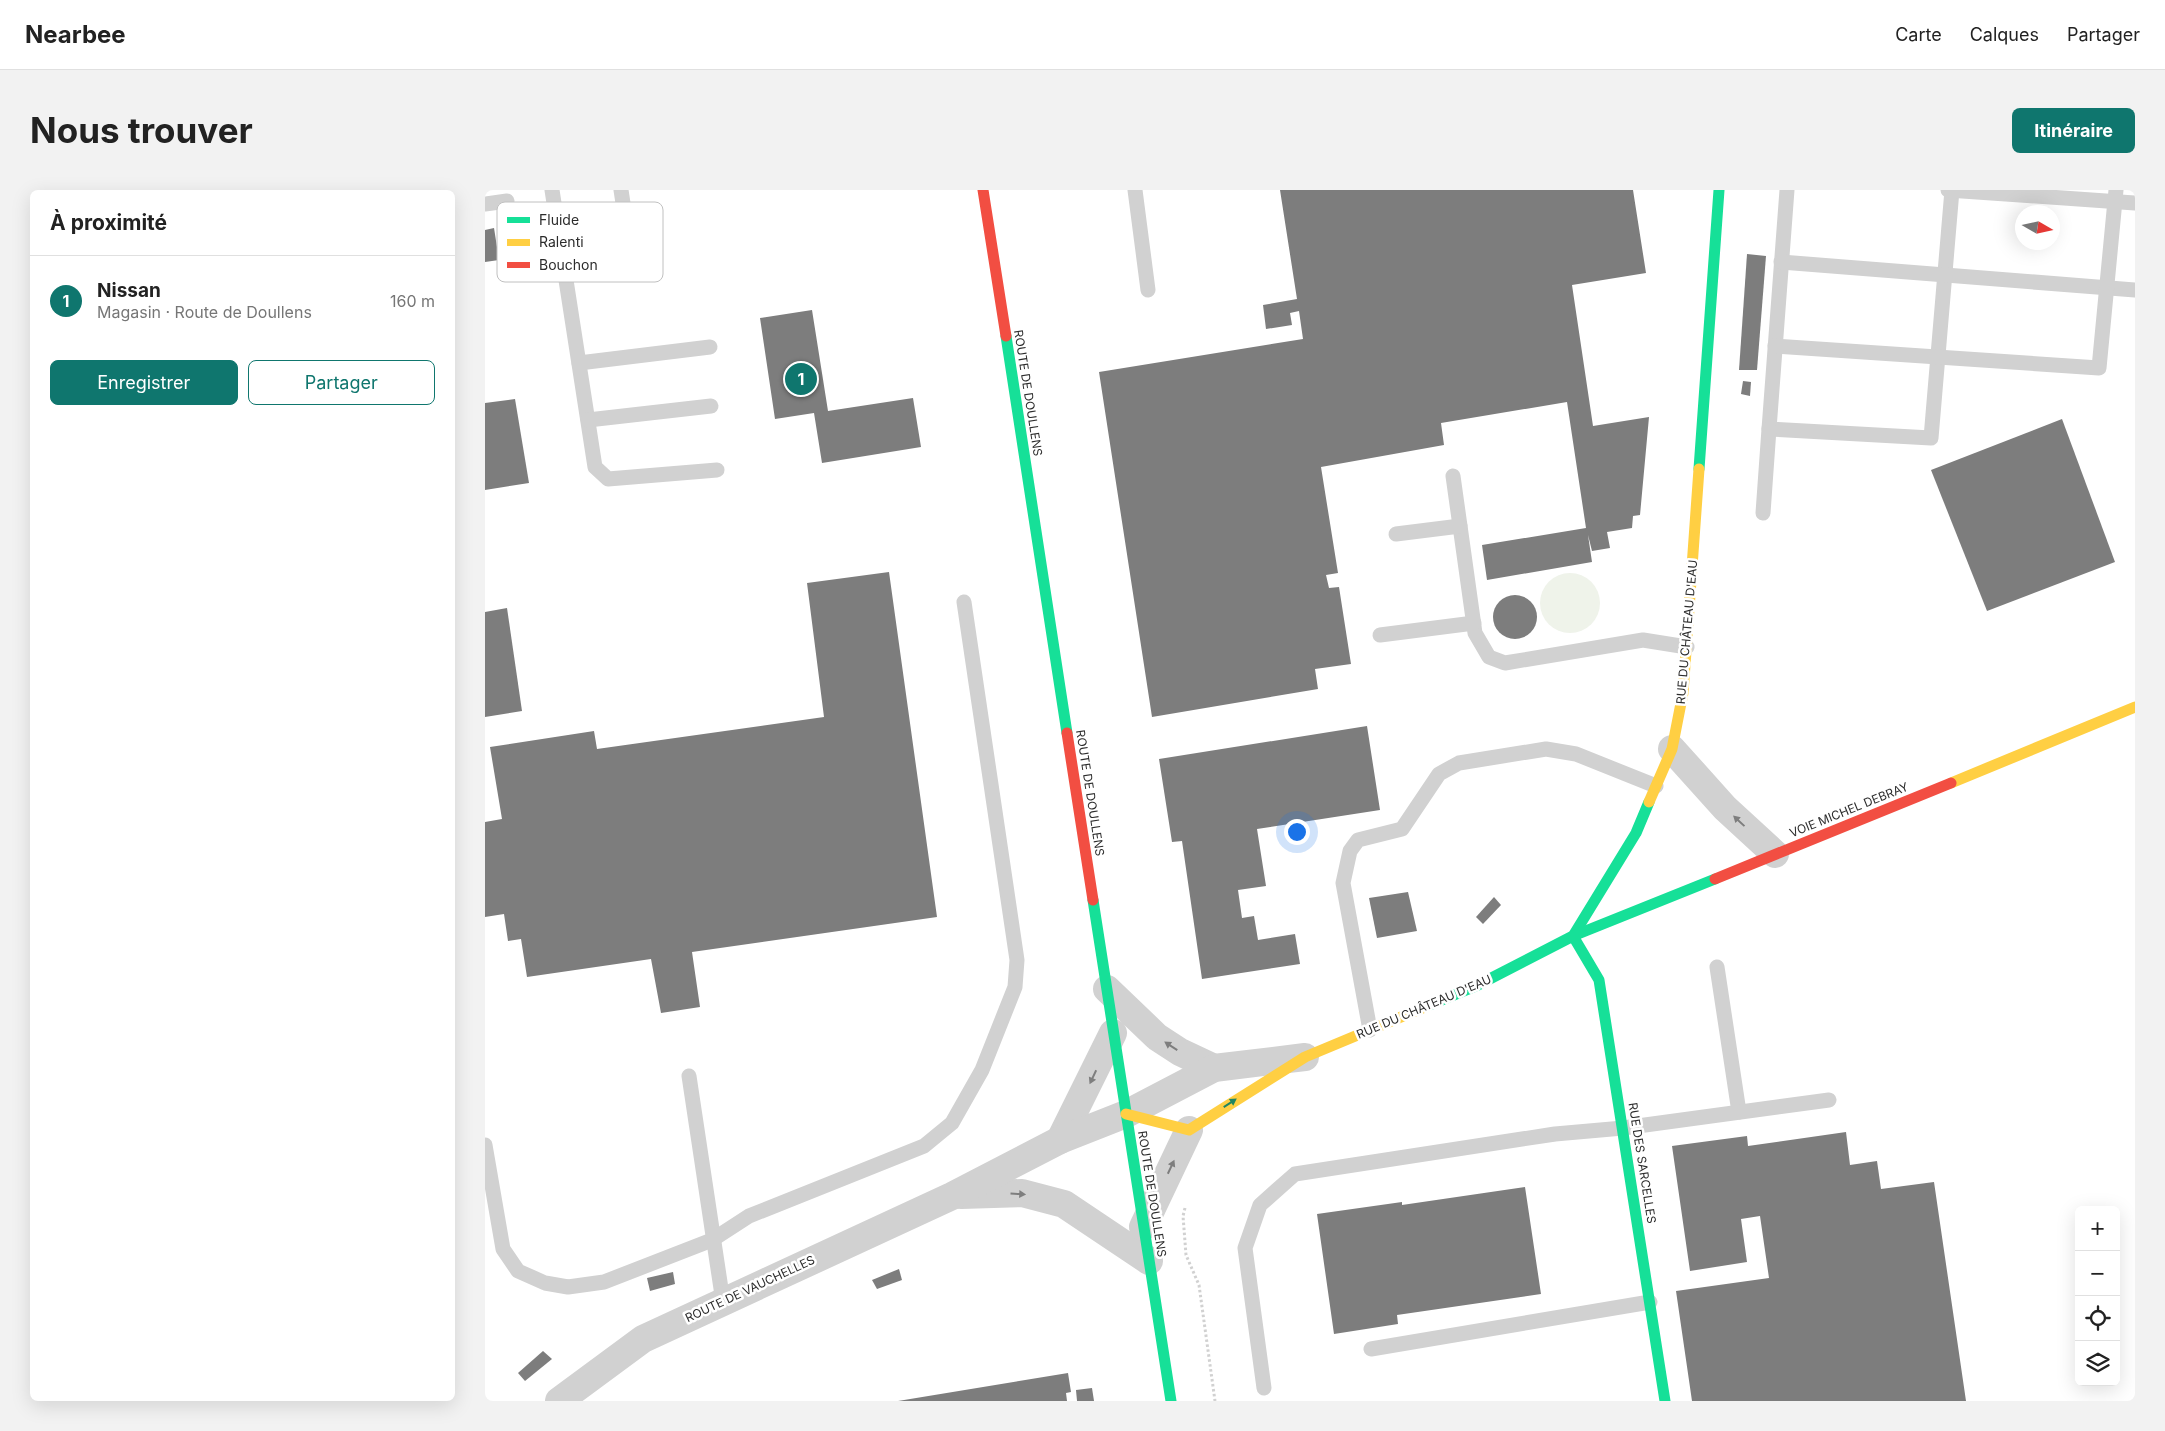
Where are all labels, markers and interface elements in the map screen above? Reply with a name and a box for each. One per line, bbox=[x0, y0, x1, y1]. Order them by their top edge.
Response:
text: Nearbee bbox=[25, 20, 126, 49]
text: Carte bbox=[1895, 24, 1942, 45]
text: Calques bbox=[1970, 24, 2039, 45]
text: Partager bbox=[2067, 24, 2140, 45]
button: Itinéraire bbox=[2012, 108, 2135, 153]
text: Nous trouver bbox=[30, 109, 253, 151]
legend bbox=[497, 202, 663, 282]
north arrow bbox=[2015, 205, 2060, 250]
text: À proximité bbox=[50, 210, 167, 235]
text: Fluide bbox=[539, 211, 579, 228]
text: Ralenti bbox=[539, 233, 584, 250]
text: Bouchon bbox=[539, 256, 598, 273]
text: Nissan bbox=[97, 279, 161, 302]
text: 1 bbox=[63, 291, 69, 311]
text: 160 m bbox=[390, 291, 435, 311]
text: Magasin · Route de Doullens bbox=[97, 302, 312, 322]
street label: ROUTE DE DOULLENS bbox=[1011, 329, 1046, 457]
button: Enregistrer bbox=[50, 360, 238, 405]
button: Partager bbox=[248, 360, 435, 405]
pin: 1 bbox=[785, 360, 817, 398]
street label: RUE DU CHÂTEAU D'EAU bbox=[1673, 559, 1700, 705]
street label: ROUTE DE DOULLENS bbox=[1073, 729, 1108, 857]
street label: VOIE MICHEL DEBRAY bbox=[1787, 779, 1910, 840]
one-way arrow bbox=[1732, 816, 1745, 827]
your location bbox=[1284, 819, 1310, 845]
street label: RUE DU CHÂTEAU D'EAU bbox=[1354, 971, 1493, 1042]
one-way arrow bbox=[1164, 1041, 1177, 1050]
one-way arrow bbox=[1088, 1069, 1097, 1084]
one-way arrow bbox=[1223, 1098, 1236, 1108]
street label: RUE DES SARCELLES bbox=[1626, 1101, 1660, 1225]
street label: ROUTE DE DOULLENS bbox=[1135, 1130, 1170, 1258]
one-way arrow bbox=[1168, 1160, 1176, 1174]
one-way arrow bbox=[1010, 1190, 1026, 1198]
map controls bbox=[2075, 1206, 2120, 1386]
button: + bbox=[2075, 1206, 2120, 1251]
button: − bbox=[2075, 1251, 2120, 1296]
street label: ROUTE DE VAUCHELLES bbox=[683, 1252, 817, 1325]
button: locate bbox=[2075, 1296, 2120, 1341]
button: layers bbox=[2075, 1341, 2120, 1386]

